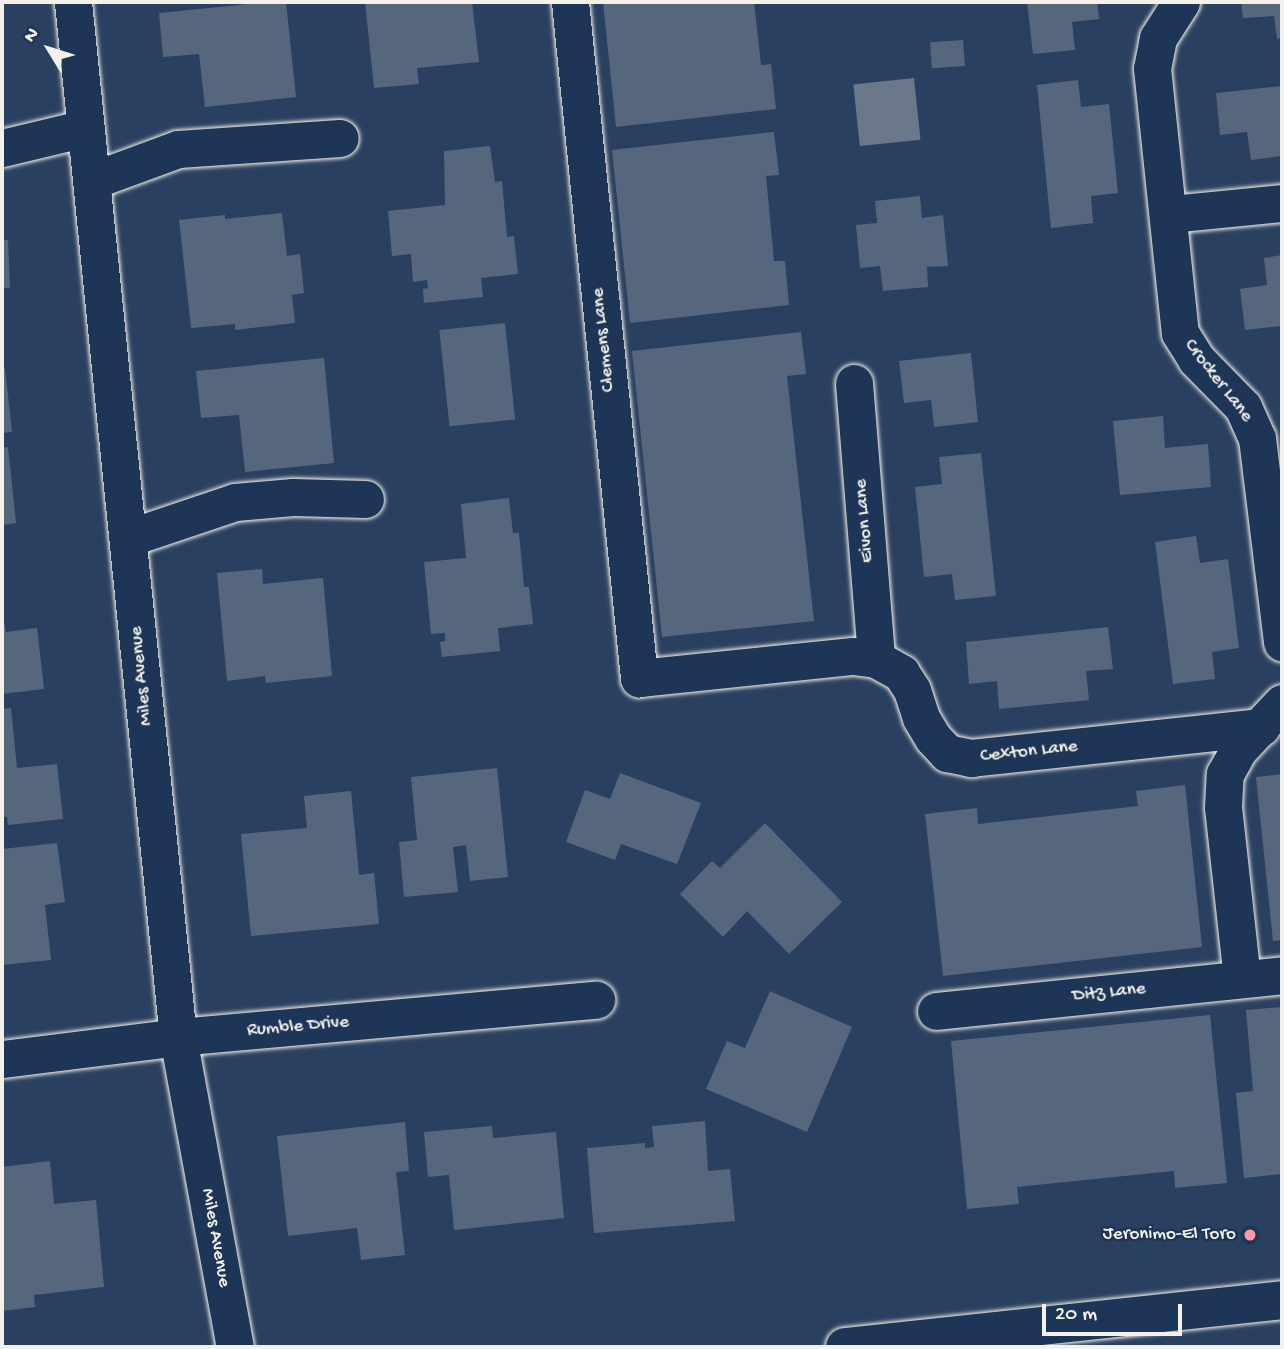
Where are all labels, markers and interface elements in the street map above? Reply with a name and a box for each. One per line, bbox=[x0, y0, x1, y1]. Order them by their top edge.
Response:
north arrow bbox=[14, 14, 84, 84]
text: N bbox=[19, 24, 45, 48]
street label: Clemens Lane bbox=[587, 287, 621, 393]
street label: Crocker Lane bbox=[1178, 335, 1258, 427]
street label: Eivon Lane bbox=[850, 478, 880, 564]
street label: Miles Avenue bbox=[125, 625, 159, 727]
street label: Cexton Lane bbox=[979, 736, 1079, 768]
street label: Ditz Lane bbox=[1071, 978, 1147, 1008]
street label: Rumble Drive bbox=[246, 1011, 350, 1043]
street label: Miles Avenue bbox=[195, 1187, 235, 1289]
place label: Jeronimo-El Toro bbox=[1103, 1224, 1236, 1246]
marker: Jeronimo-El Toro bbox=[1242, 1227, 1258, 1243]
scale bar bbox=[1046, 1290, 1186, 1334]
text: 20 m bbox=[1055, 1303, 1097, 1328]

